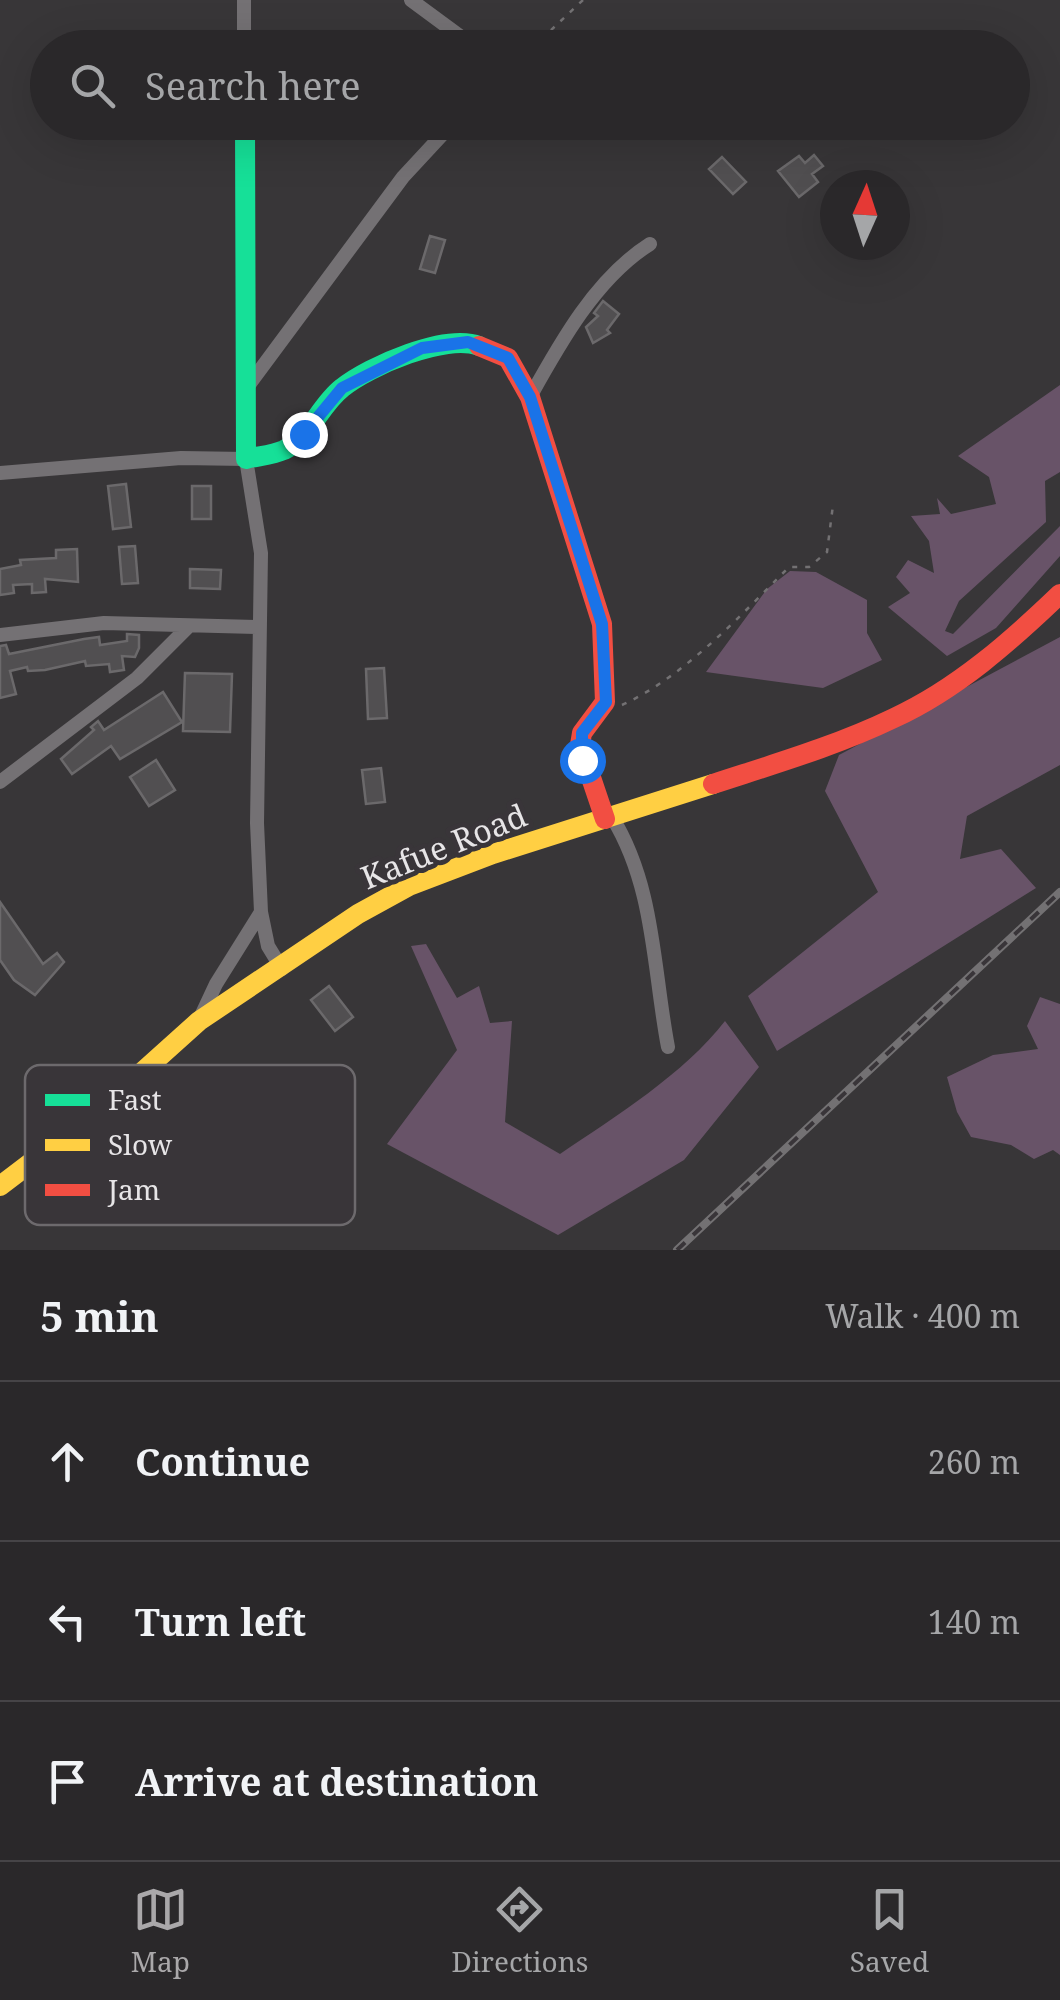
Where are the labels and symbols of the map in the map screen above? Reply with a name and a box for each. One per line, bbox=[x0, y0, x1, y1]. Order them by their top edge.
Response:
north arrow bbox=[820, 170, 910, 260]
route end bbox=[282, 412, 328, 458]
route start bbox=[560, 738, 606, 784]
street label: Kafue Road bbox=[354, 793, 533, 898]
legend bbox=[25, 1065, 355, 1225]
text: Fast bbox=[108, 1080, 162, 1118]
text: Slow bbox=[108, 1125, 173, 1163]
text: Jam bbox=[107, 1170, 160, 1208]

